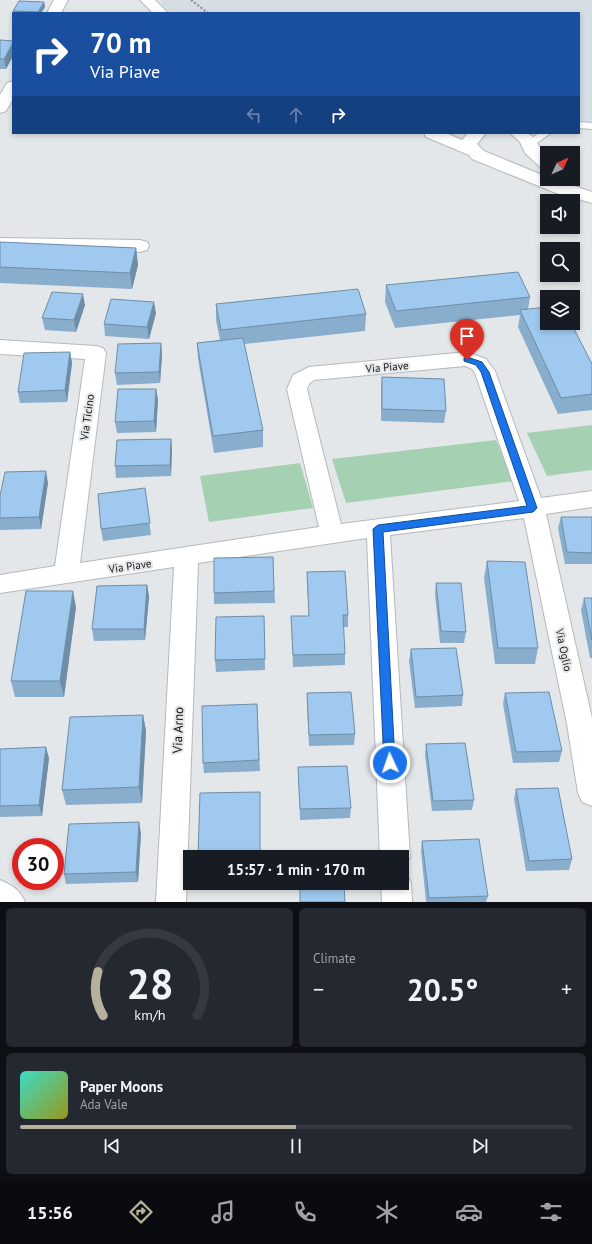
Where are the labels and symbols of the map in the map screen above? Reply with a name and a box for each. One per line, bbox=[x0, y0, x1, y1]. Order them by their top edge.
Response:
north arrow bbox=[540, 146, 580, 186]
pin bbox=[450, 319, 484, 360]
street label: Via Piave bbox=[364, 358, 409, 376]
street label: Via Ticino bbox=[77, 393, 97, 442]
street label: Via Piave bbox=[107, 556, 153, 576]
street label: Via Oglio bbox=[552, 626, 575, 673]
street label: Via Arno bbox=[169, 706, 187, 755]
position arrow bbox=[369, 742, 411, 784]
speed limit sign: 30 bbox=[12, 838, 64, 890]

